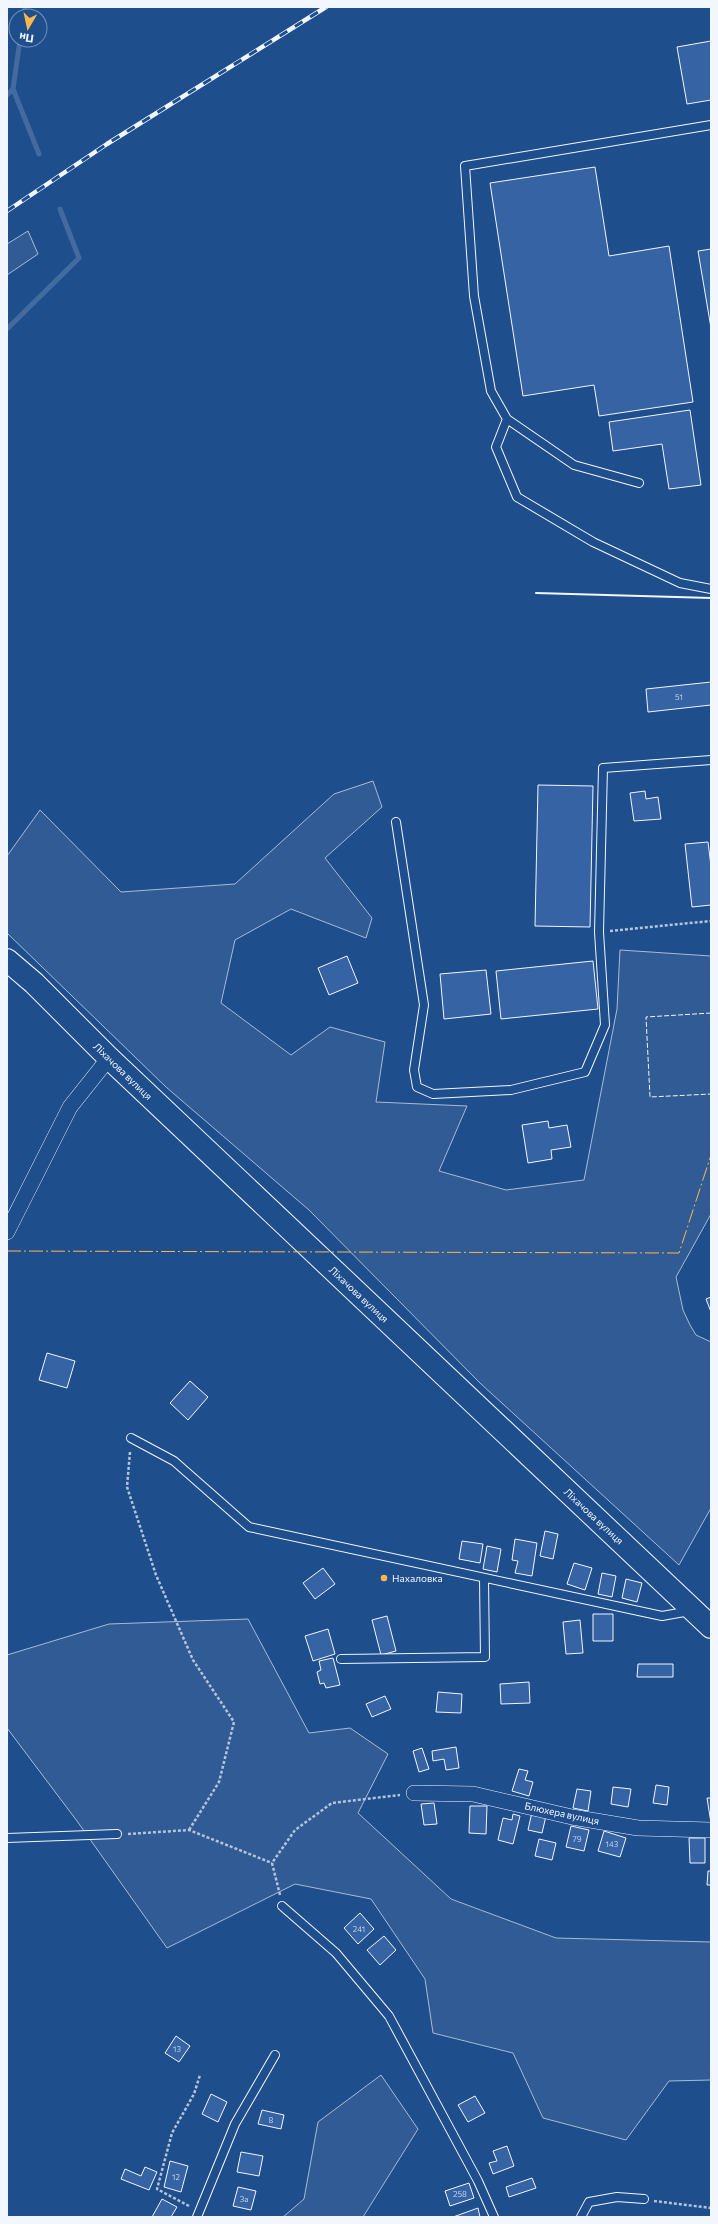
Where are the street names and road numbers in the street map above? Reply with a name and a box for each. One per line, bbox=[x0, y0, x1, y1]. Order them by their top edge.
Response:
street label: Ліхачова вулиця bbox=[91, 1040, 155, 1102]
street label: Ліхачова вулиця bbox=[327, 1263, 391, 1325]
street label: Ліхачова вулиця bbox=[562, 1485, 626, 1547]
street label: Блюхера вулиця bbox=[524, 1799, 600, 1827]

